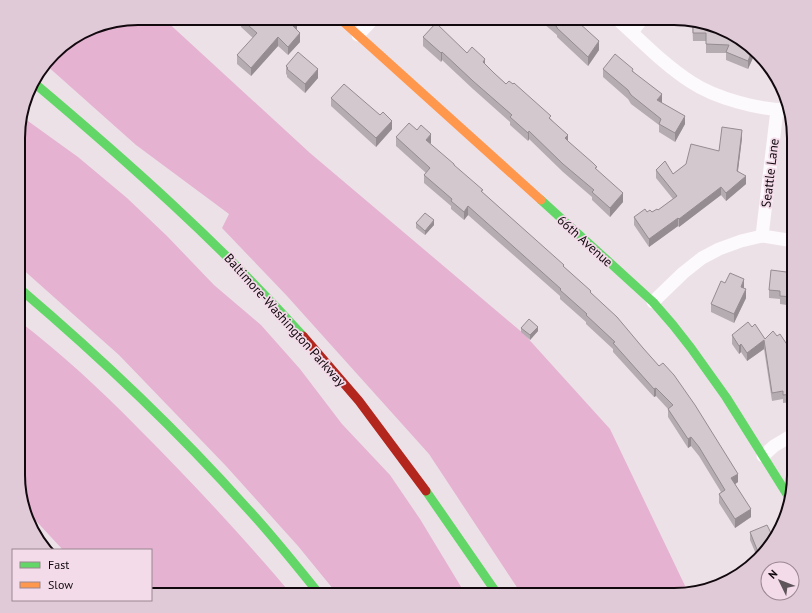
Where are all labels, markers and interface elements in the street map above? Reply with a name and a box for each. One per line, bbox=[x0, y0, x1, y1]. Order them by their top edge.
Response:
street label: Seattle Lane bbox=[757, 138, 783, 208]
street label: 66th Avenue bbox=[554, 211, 616, 271]
street label: Baltimore-Washington Parkway bbox=[221, 250, 349, 390]
legend bbox=[12, 549, 152, 601]
text: Fast bbox=[48, 557, 69, 572]
north arrow bbox=[760, 561, 800, 601]
text: N bbox=[765, 567, 780, 582]
text: Slow bbox=[48, 577, 73, 592]

